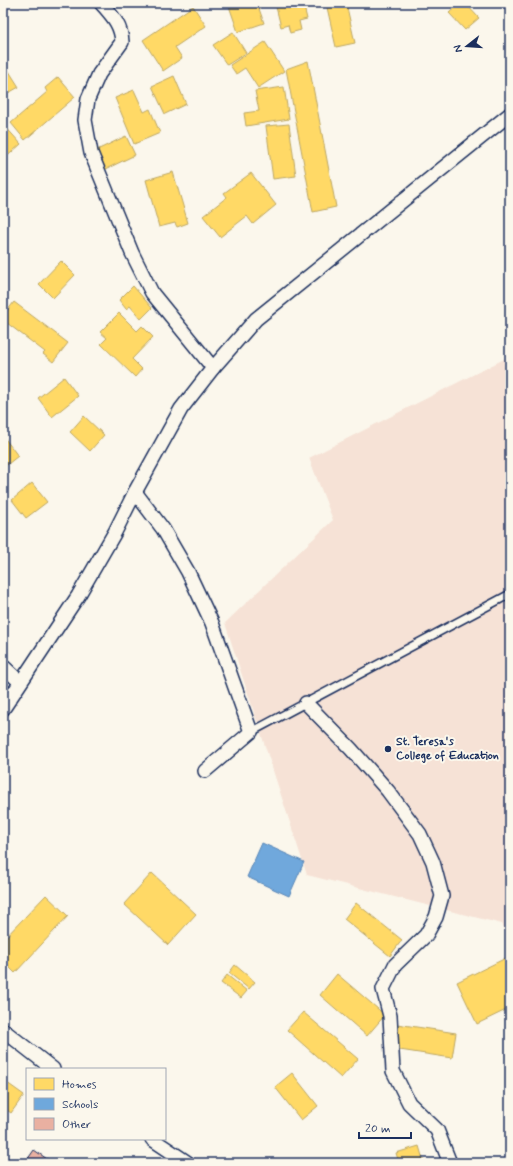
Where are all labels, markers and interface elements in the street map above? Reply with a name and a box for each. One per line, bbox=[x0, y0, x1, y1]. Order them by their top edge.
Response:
north arrow bbox=[447, 26, 487, 66]
text: N bbox=[451, 43, 466, 54]
place label: St. Teresa's College of Education bbox=[396, 734, 499, 764]
marker: St. Teresa's College of Education bbox=[383, 744, 393, 754]
legend bbox=[26, 1068, 166, 1140]
text: Homes bbox=[62, 1077, 97, 1093]
text: Schools bbox=[62, 1097, 98, 1113]
scale bar bbox=[359, 1114, 411, 1140]
text: Other bbox=[62, 1117, 91, 1133]
text: 20 m bbox=[365, 1121, 391, 1137]

